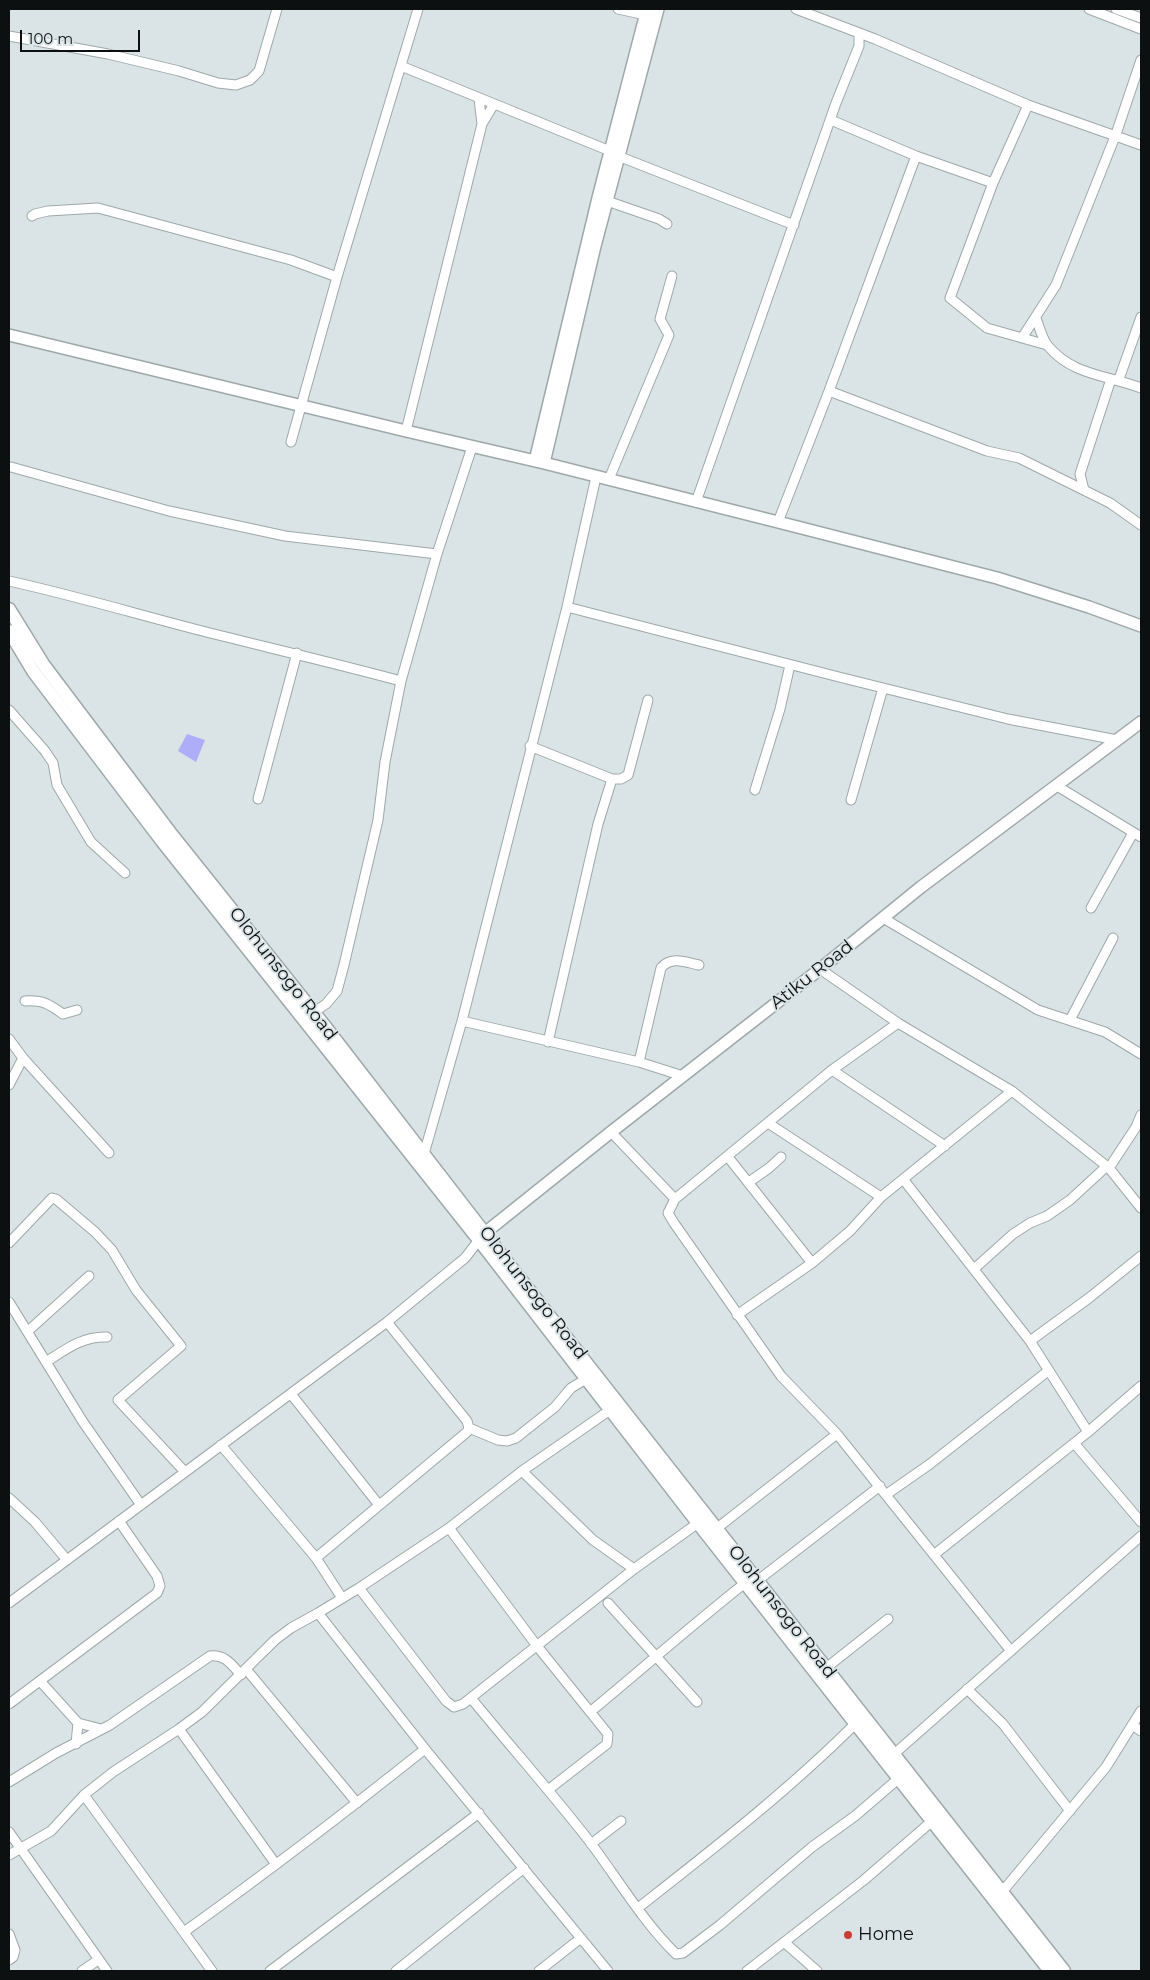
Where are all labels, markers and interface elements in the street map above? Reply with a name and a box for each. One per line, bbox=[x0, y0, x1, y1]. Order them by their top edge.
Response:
scale bar bbox=[22, 20, 142, 52]
text: 100 m bbox=[28, 29, 73, 48]
street label: Olohunsogo Road bbox=[224, 903, 342, 1045]
street label: Atiku Road bbox=[766, 936, 858, 1014]
street label: Olohunsogo Road bbox=[474, 1222, 592, 1364]
street label: Olohunsogo Road bbox=[723, 1541, 841, 1683]
place label: Home bbox=[858, 1924, 914, 1946]
marker: Home bbox=[842, 1929, 854, 1941]

